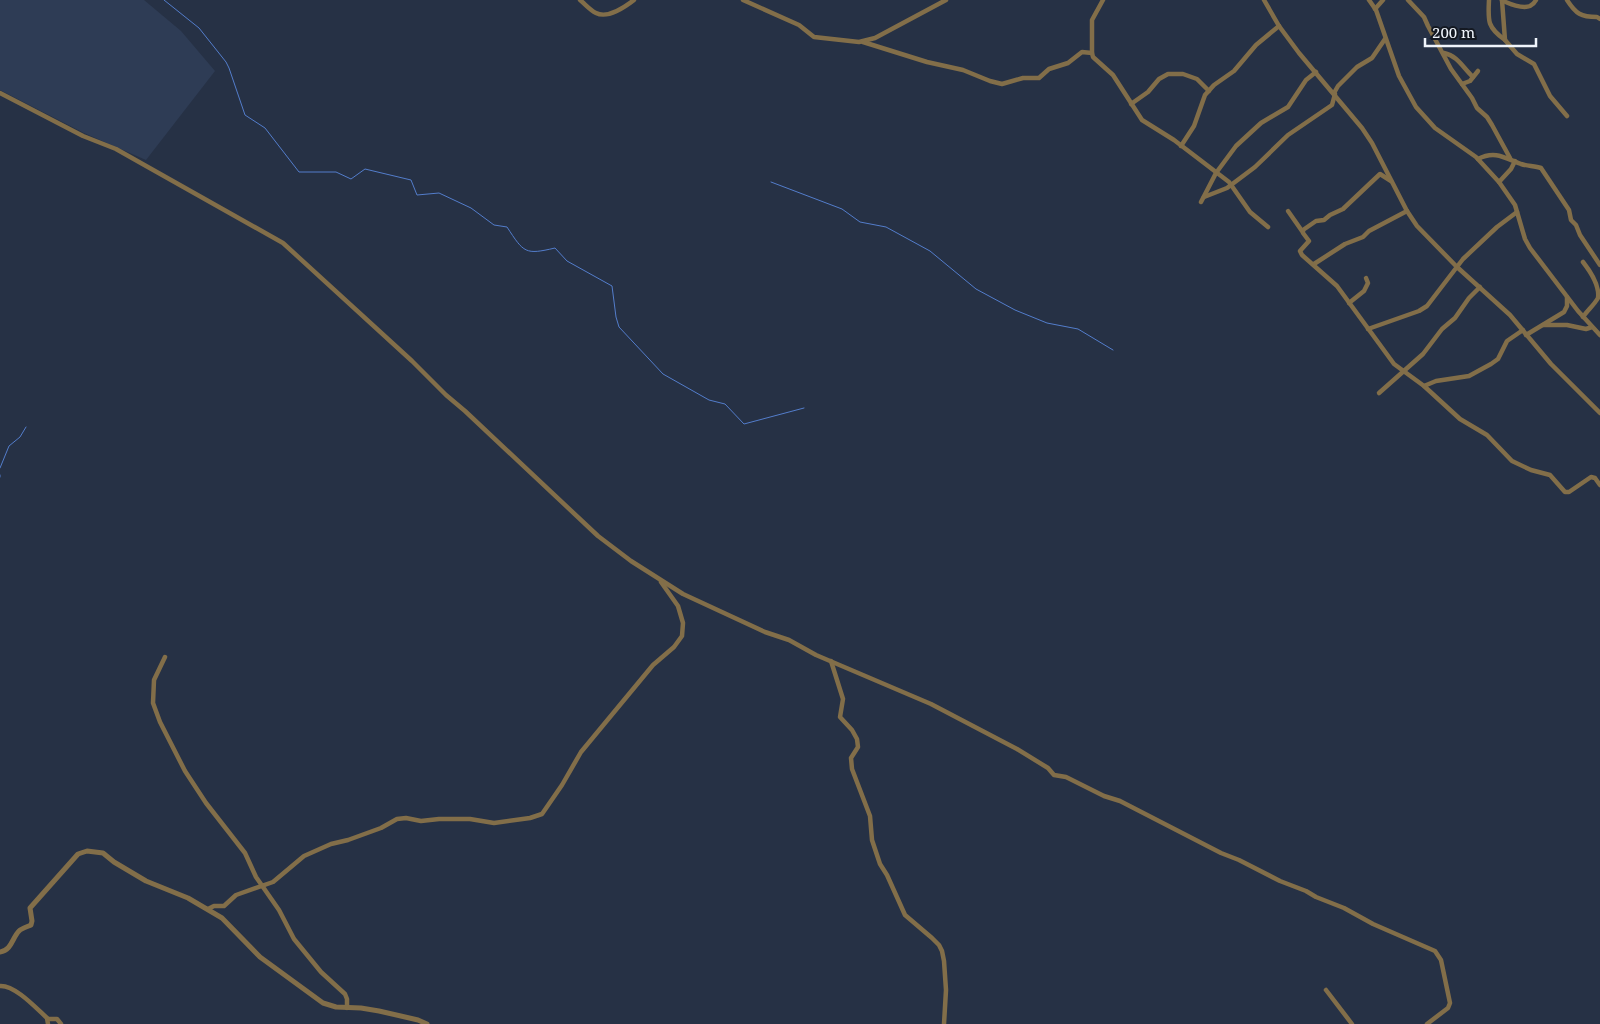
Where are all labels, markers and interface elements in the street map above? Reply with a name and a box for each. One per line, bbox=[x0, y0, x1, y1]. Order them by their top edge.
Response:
scale bar bbox=[1425, 15, 1536, 47]
text: 200 m bbox=[1432, 22, 1475, 42]

